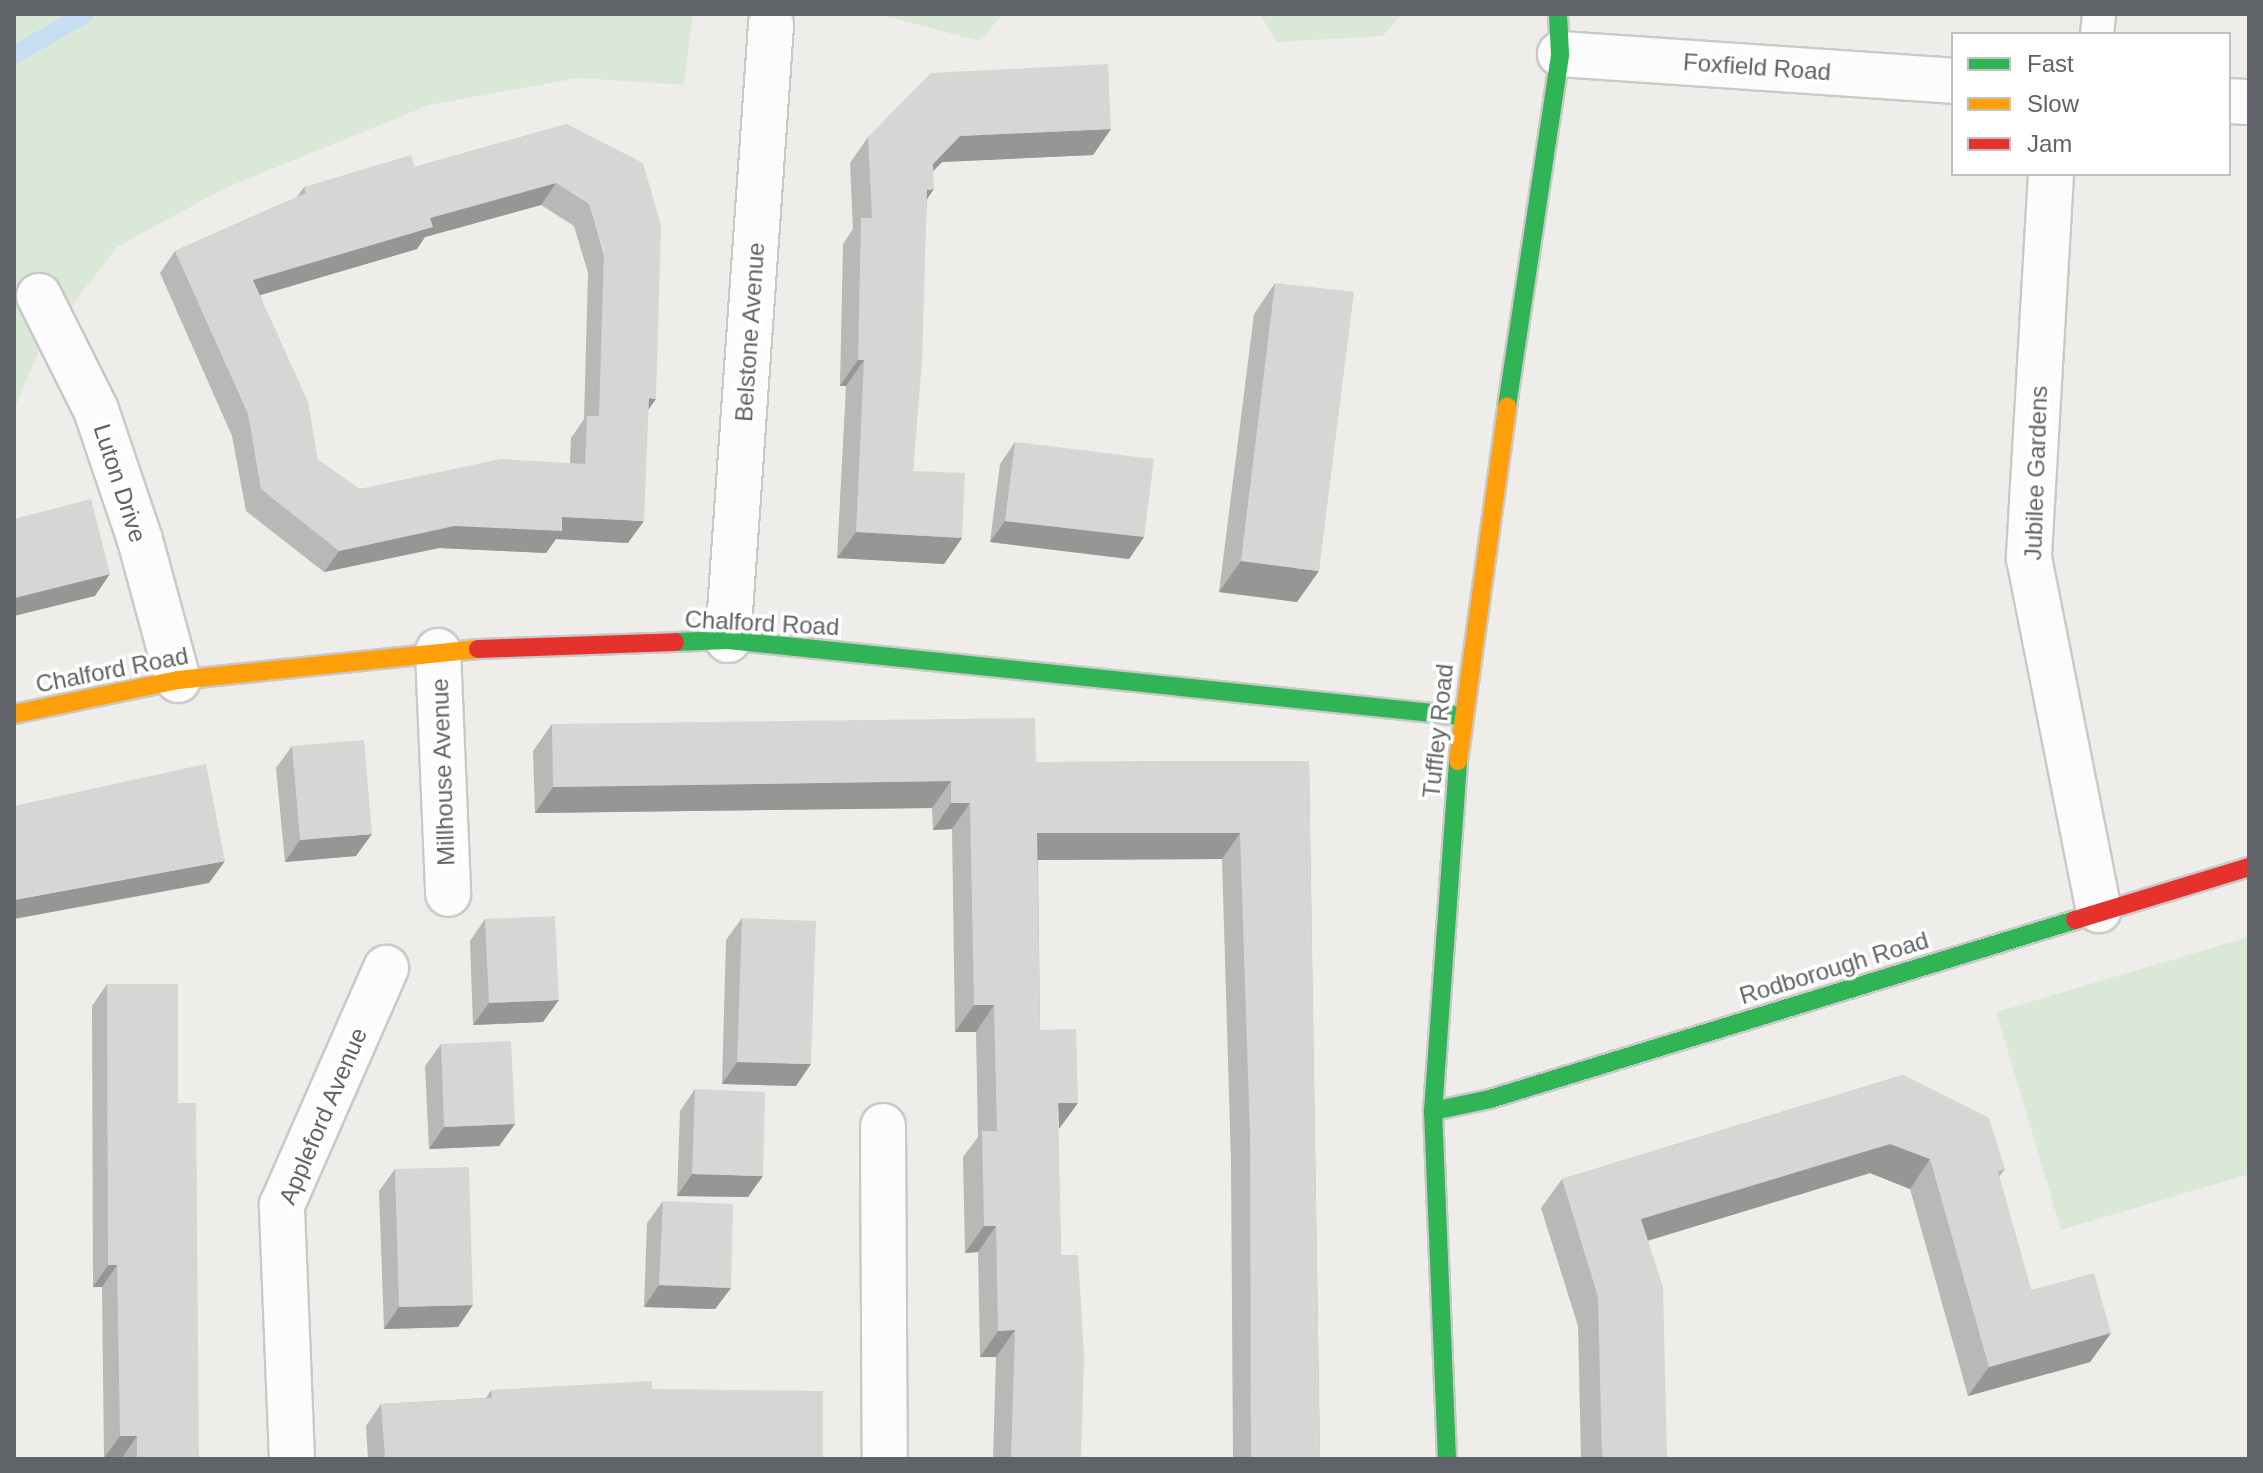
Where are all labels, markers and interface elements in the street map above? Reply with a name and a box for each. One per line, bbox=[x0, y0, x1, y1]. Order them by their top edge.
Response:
legend bbox=[1951, 32, 2231, 176]
street label: Foxfield Road bbox=[1682, 47, 1832, 87]
text: Fast bbox=[2027, 50, 2074, 77]
text: Slow bbox=[2027, 90, 2079, 117]
text: Jam bbox=[2027, 130, 2072, 157]
street label: Belstone Avenue bbox=[729, 241, 771, 423]
street label: Jubilee Gardens bbox=[2019, 385, 2053, 561]
street label: Luton Drive bbox=[87, 420, 153, 546]
street label: Chalford Road bbox=[684, 605, 840, 641]
street label: Chalford Road bbox=[33, 641, 191, 699]
street label: Tuffley Road bbox=[1417, 662, 1459, 800]
street label: Millhouse Avenue bbox=[425, 677, 461, 867]
street label: Rodborough Road bbox=[1736, 926, 1932, 1010]
street label: Appleford Avenue bbox=[273, 1023, 373, 1209]

